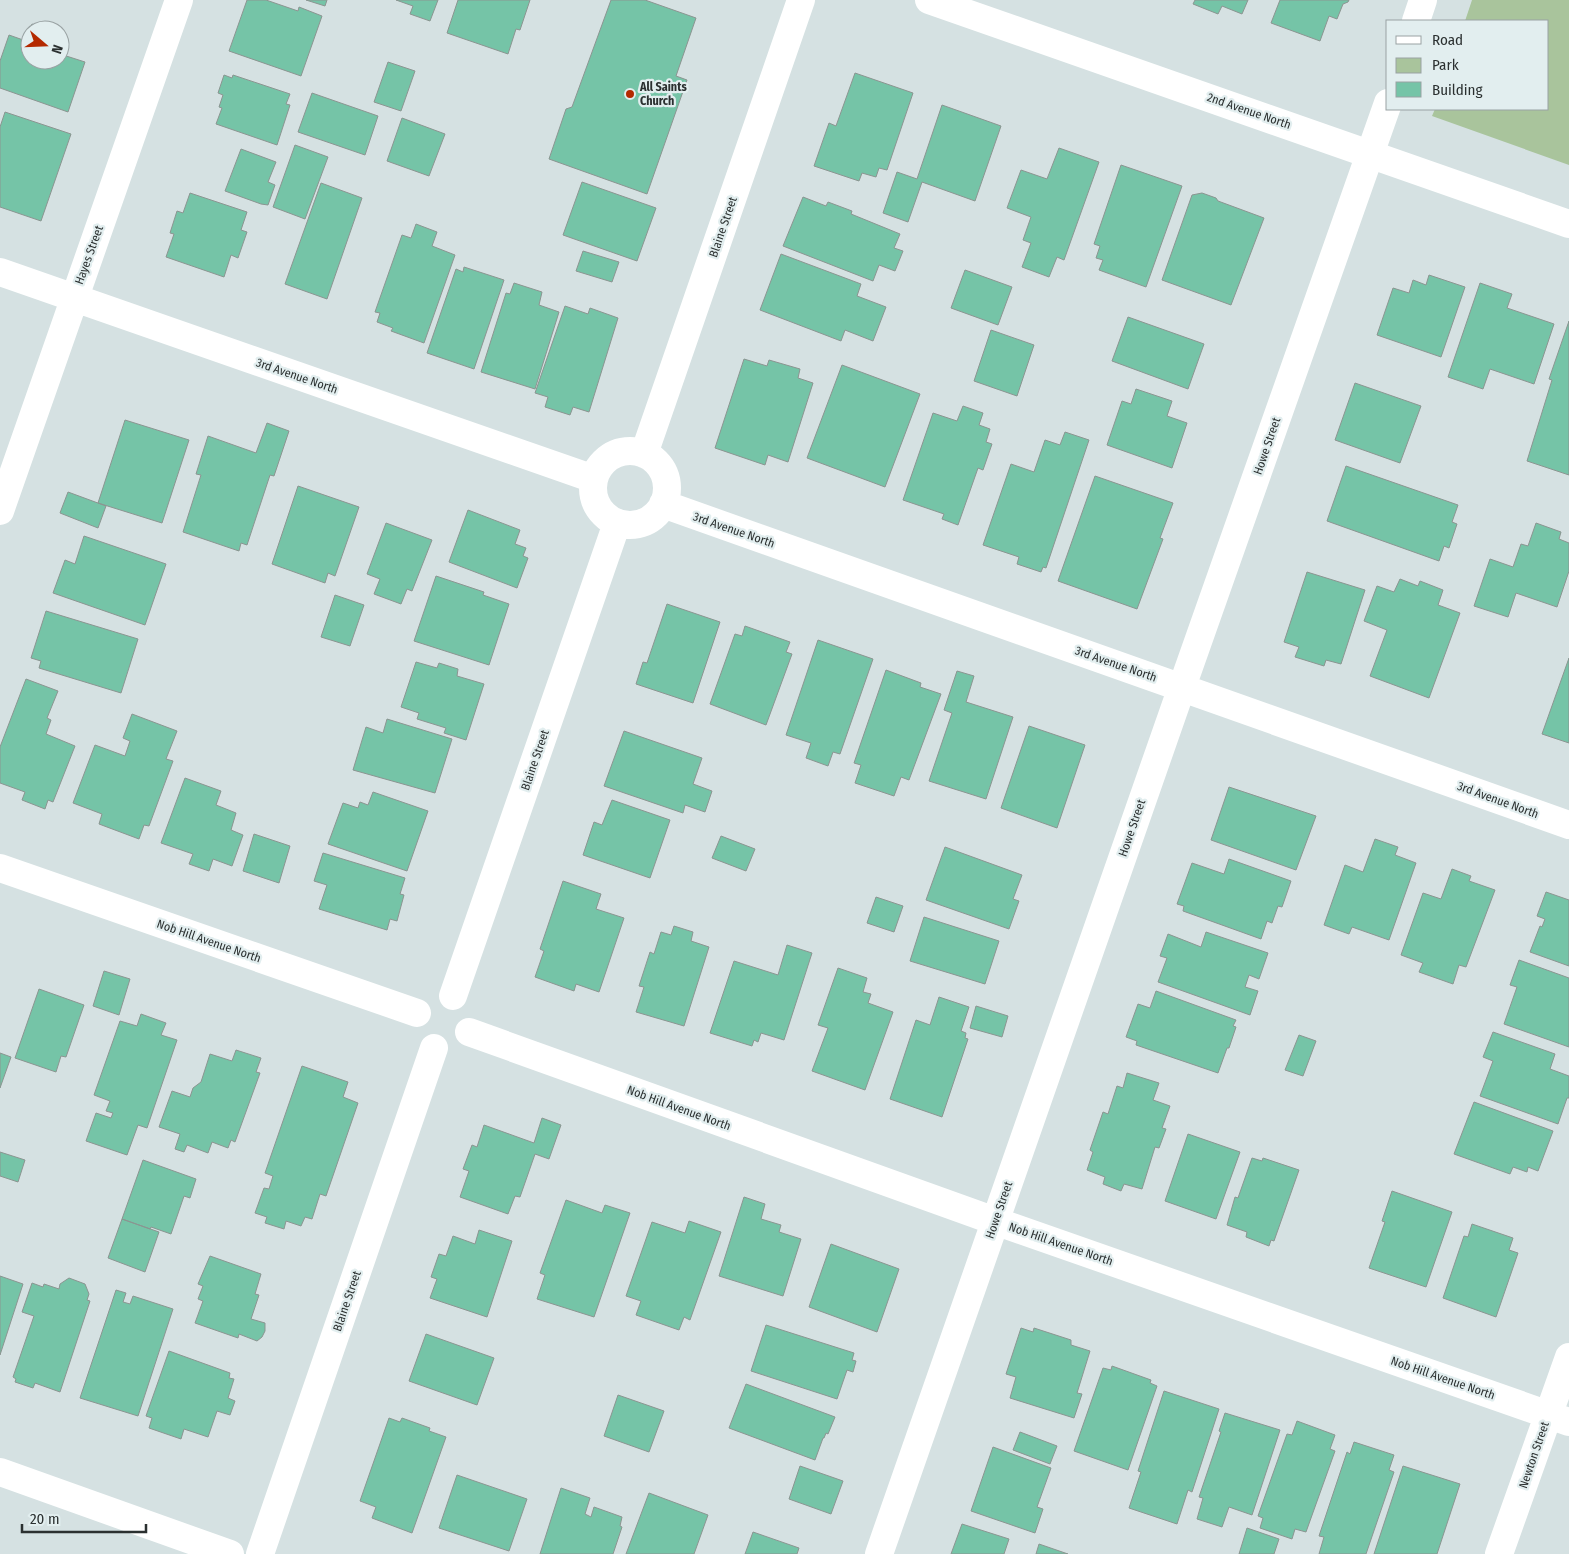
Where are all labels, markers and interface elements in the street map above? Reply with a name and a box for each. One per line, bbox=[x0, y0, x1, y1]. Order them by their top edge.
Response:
north arrow bbox=[20, 20, 70, 70]
legend bbox=[1386, 20, 1549, 110]
text: Road bbox=[1432, 31, 1463, 49]
text: N bbox=[47, 42, 66, 56]
text: Park bbox=[1432, 56, 1459, 74]
place label: All Saints Church bbox=[639, 80, 687, 108]
text: Building bbox=[1432, 81, 1483, 99]
marker: All Saints Church bbox=[624, 88, 636, 100]
street label: 2nd Avenue North bbox=[1205, 90, 1293, 132]
street label: Blaine Street bbox=[706, 195, 740, 259]
street label: Hayes Street bbox=[72, 224, 106, 286]
street label: 3rd Avenue North bbox=[254, 355, 340, 397]
street label: Howe Street bbox=[1251, 415, 1283, 477]
street label: 3rd Avenue North bbox=[691, 509, 777, 551]
street label: 3rd Avenue North bbox=[1073, 643, 1159, 685]
street label: Blaine Street bbox=[518, 728, 552, 792]
street label: 3rd Avenue North bbox=[1455, 779, 1541, 821]
street label: Howe Street bbox=[1116, 797, 1148, 859]
street label: Nob Hill Avenue North bbox=[155, 917, 263, 965]
street label: Nob Hill Avenue North bbox=[625, 1083, 733, 1133]
street label: Howe Street bbox=[983, 1179, 1015, 1241]
street label: Nob Hill Avenue North bbox=[1007, 1220, 1115, 1268]
street label: Blaine Street bbox=[330, 1269, 364, 1333]
street label: Nob Hill Avenue North bbox=[1389, 1354, 1497, 1402]
street label: Newton Street bbox=[1516, 1420, 1552, 1490]
scale bar bbox=[22, 1502, 146, 1534]
text: 20 m bbox=[30, 1510, 60, 1528]

